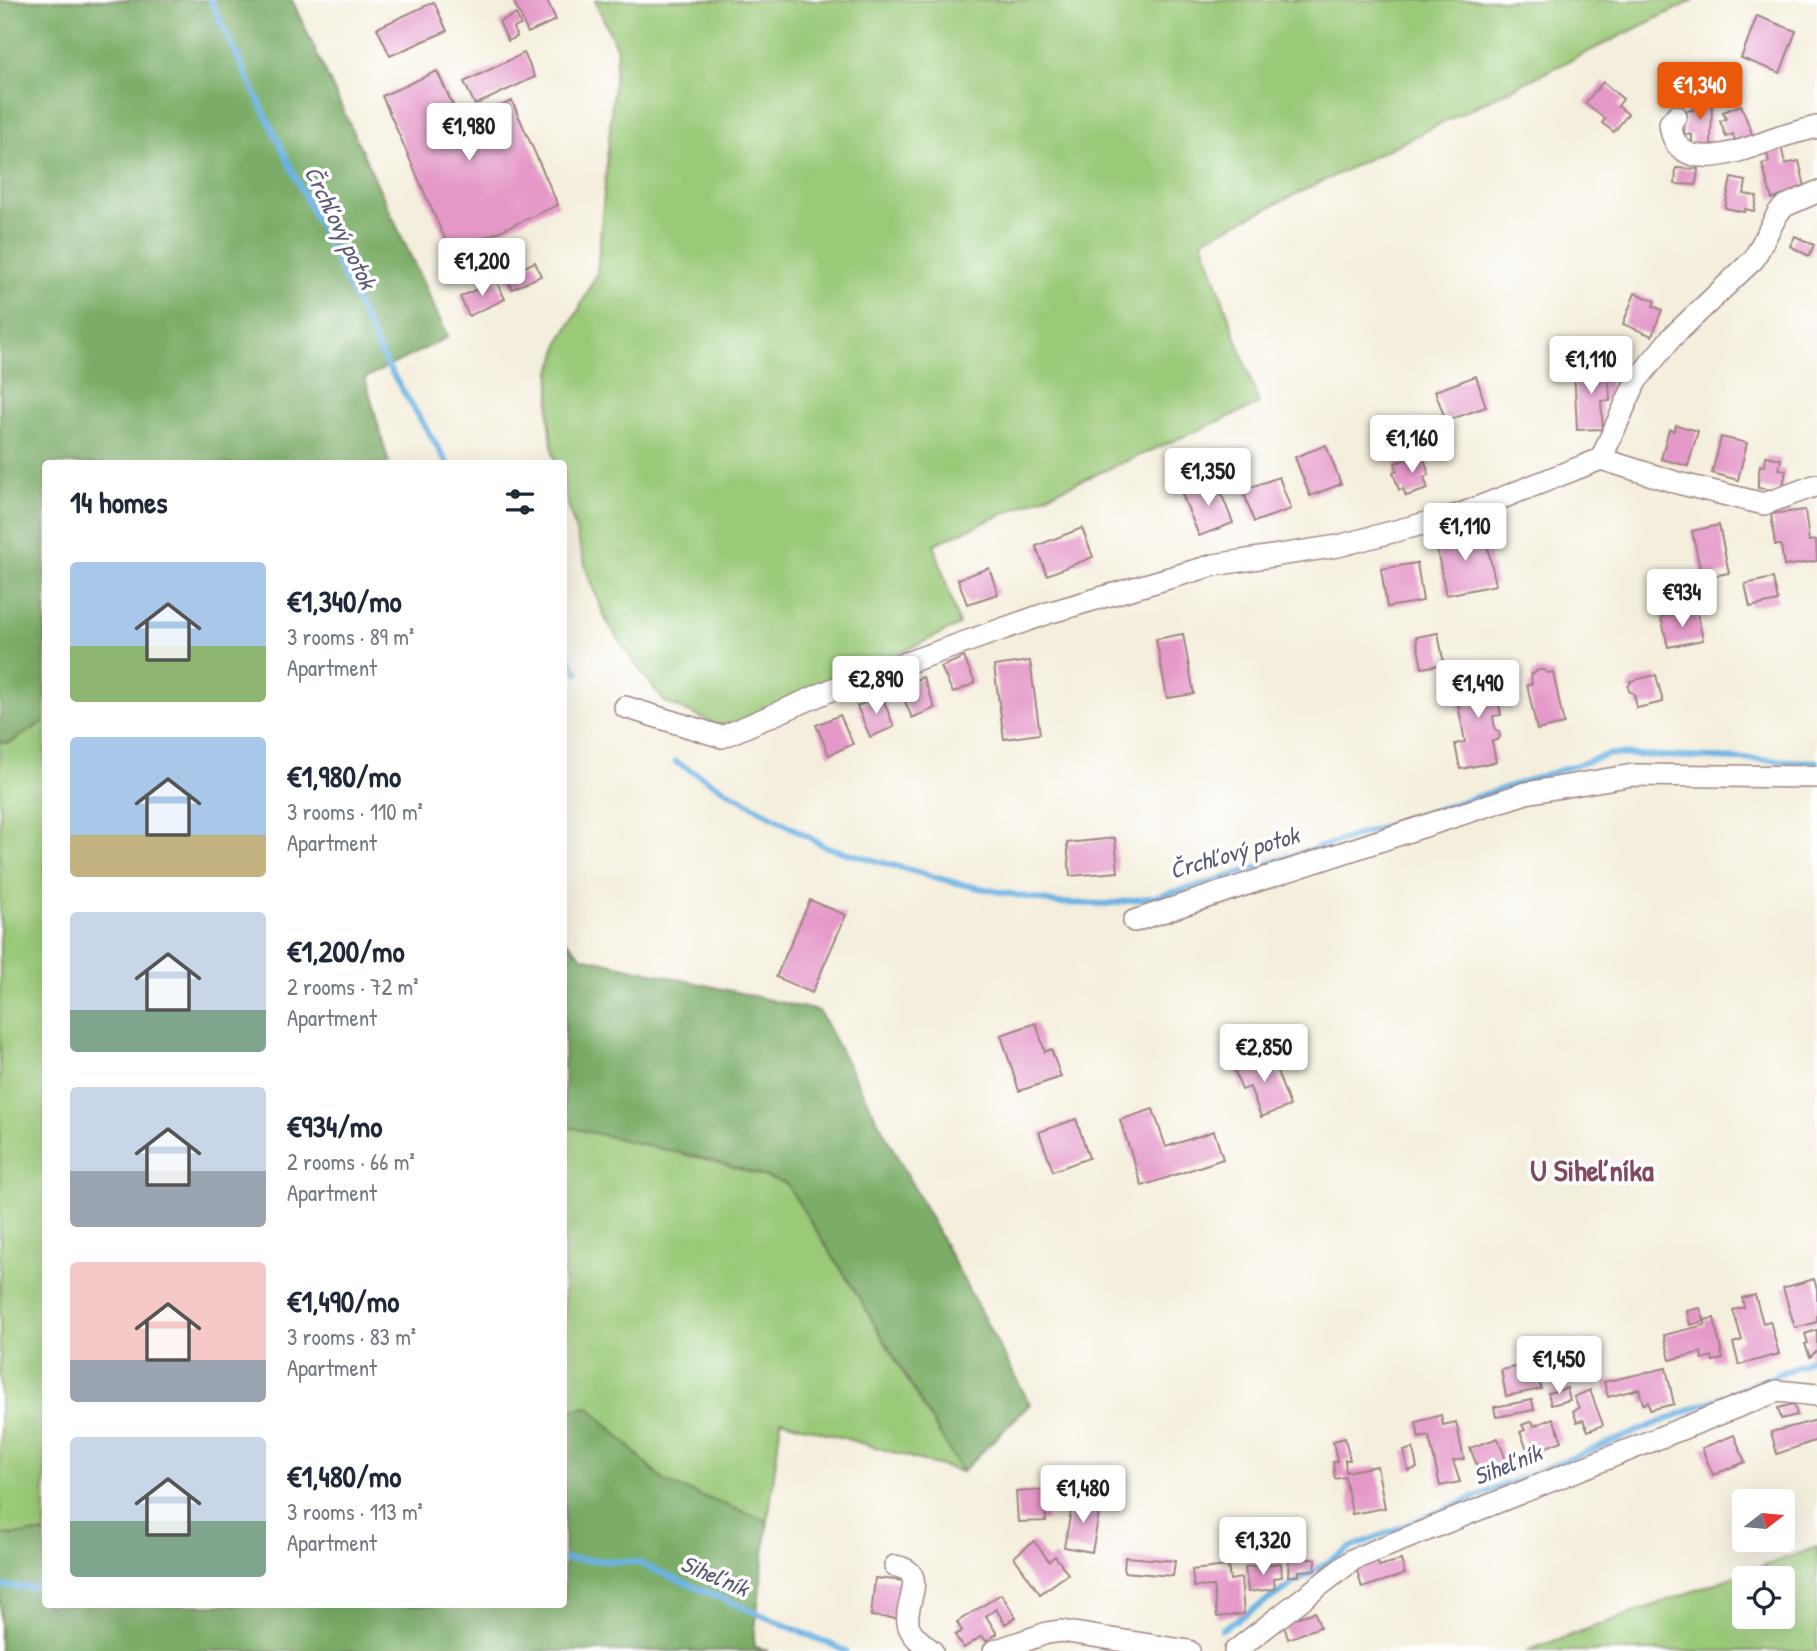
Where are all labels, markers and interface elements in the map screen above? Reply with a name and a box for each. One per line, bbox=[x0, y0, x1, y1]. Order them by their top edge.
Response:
pin: €1,340 bbox=[1643, 62, 1757, 122]
text: €1,340 bbox=[1673, 69, 1727, 100]
pin: €1,980 bbox=[412, 104, 526, 163]
text: €1,980 bbox=[443, 110, 495, 141]
water label: Črchľový potok bbox=[297, 160, 385, 296]
pin: €1,200 bbox=[425, 238, 539, 298]
text: €1,200 bbox=[454, 245, 510, 276]
pin: €1,110 bbox=[1534, 336, 1648, 396]
text: €1,110 bbox=[1565, 343, 1617, 374]
pin: €1,160 bbox=[1355, 416, 1469, 475]
text: €1,160 bbox=[1386, 422, 1438, 453]
pin: €1,350 bbox=[1151, 448, 1265, 508]
text: €1,350 bbox=[1181, 455, 1235, 486]
text: 14 homes bbox=[70, 482, 168, 522]
icon: filters bbox=[501, 483, 539, 521]
pin: €1,110 bbox=[1408, 504, 1522, 563]
text: €1,110 bbox=[1439, 510, 1491, 541]
pin: €934 bbox=[1641, 570, 1723, 629]
text: €934 bbox=[1663, 576, 1701, 607]
text: €1,340/mo bbox=[287, 581, 402, 621]
icon: home bbox=[126, 590, 210, 674]
text: 3 rooms · 89 m² bbox=[287, 621, 414, 652]
text: Apartment bbox=[287, 652, 377, 683]
pin: €2,890 bbox=[819, 656, 933, 716]
pin: €1,490 bbox=[1421, 660, 1535, 720]
text: €2,890 bbox=[848, 663, 904, 694]
text: €1,490 bbox=[1452, 667, 1504, 698]
text: €1,980/mo bbox=[287, 756, 401, 796]
icon: home bbox=[126, 765, 210, 849]
text: 3 rooms · 110 m² bbox=[287, 796, 423, 827]
water label: Črchľový potok bbox=[1166, 818, 1305, 887]
text: Apartment bbox=[287, 827, 377, 858]
text: €1,200/mo bbox=[287, 931, 404, 971]
icon: home bbox=[126, 940, 210, 1024]
text: 2 rooms · 72 m² bbox=[287, 971, 419, 1002]
text: Apartment bbox=[287, 1002, 377, 1033]
pin: €2,850 bbox=[1207, 1024, 1321, 1084]
text: €2,850 bbox=[1236, 1031, 1292, 1062]
text: €934/mo bbox=[287, 1106, 382, 1146]
icon: home bbox=[126, 1115, 210, 1199]
text: 2 rooms · 66 m² bbox=[287, 1146, 415, 1177]
district label: U Siheľníka bbox=[1530, 1150, 1654, 1190]
text: Apartment bbox=[287, 1177, 377, 1208]
text: €1,490/mo bbox=[287, 1281, 399, 1321]
icon: home bbox=[126, 1290, 210, 1374]
text: 3 rooms · 83 m² bbox=[287, 1321, 416, 1352]
pin: €1,450 bbox=[1502, 1336, 1616, 1396]
text: €1,450 bbox=[1533, 1343, 1585, 1374]
text: Apartment bbox=[287, 1352, 377, 1383]
water label: Siheľník bbox=[1468, 1435, 1548, 1492]
text: €1,480/mo bbox=[287, 1456, 401, 1496]
icon: home bbox=[126, 1465, 210, 1549]
pin: €1,480 bbox=[1026, 1466, 1140, 1525]
text: €1,480 bbox=[1057, 1472, 1109, 1503]
north arrow bbox=[1732, 1489, 1796, 1552]
map controls bbox=[1732, 1489, 1795, 1629]
text: 3 rooms · 113 m² bbox=[287, 1496, 423, 1527]
pin: €1,320 bbox=[1206, 1518, 1320, 1577]
text: €1,320 bbox=[1235, 1524, 1291, 1555]
text: Apartment bbox=[287, 1527, 377, 1558]
water label: Siheľník bbox=[676, 1546, 756, 1604]
button: locate bbox=[1732, 1566, 1795, 1629]

